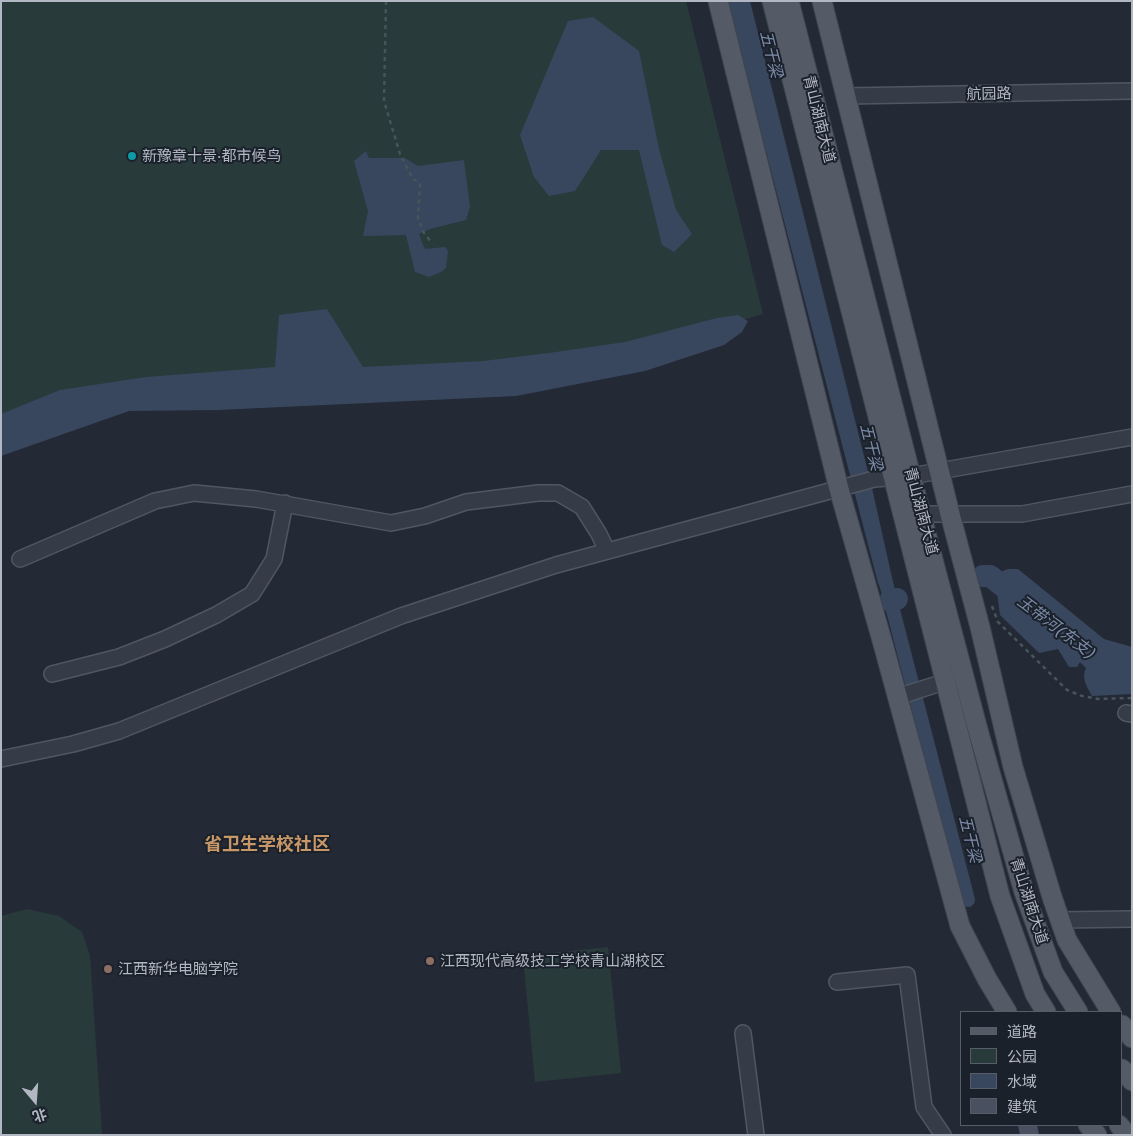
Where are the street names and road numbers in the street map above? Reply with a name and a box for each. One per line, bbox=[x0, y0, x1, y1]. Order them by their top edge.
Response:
street label: 青山湖南大道 bbox=[799, 73, 839, 165]
street label: 航园路 bbox=[966, 85, 1012, 103]
street label: 青山湖南大道 bbox=[901, 465, 941, 557]
street label: 青山湖南大道 bbox=[1007, 855, 1051, 947]

